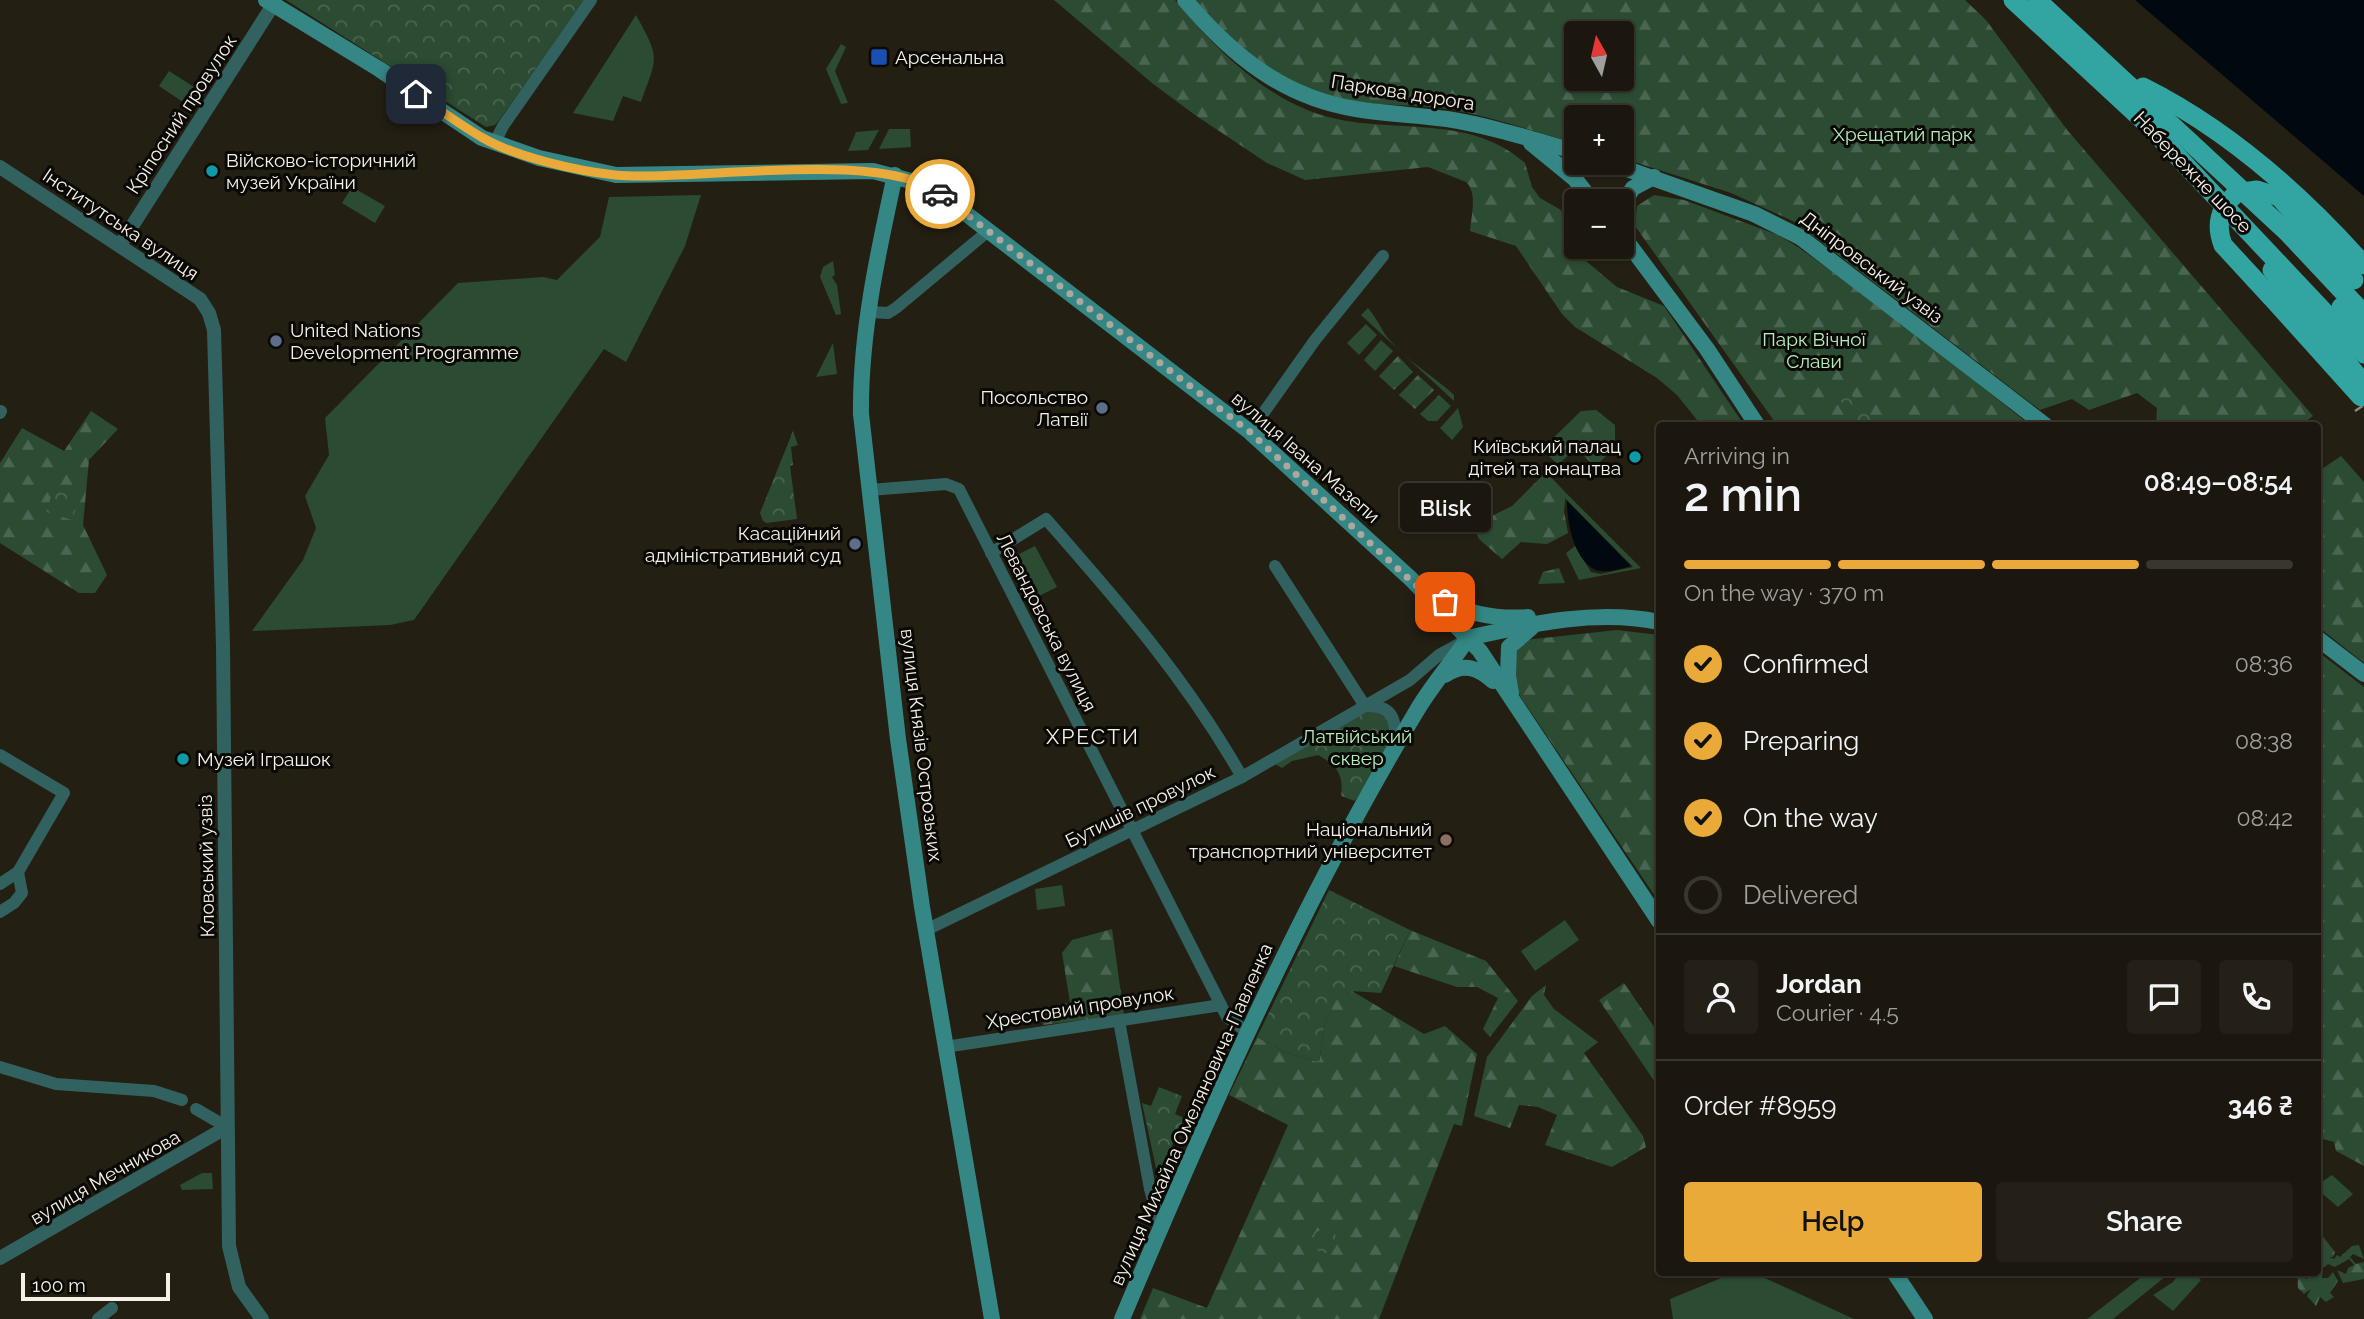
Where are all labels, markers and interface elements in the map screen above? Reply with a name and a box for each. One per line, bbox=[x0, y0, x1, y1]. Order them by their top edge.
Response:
north arrow bbox=[1564, 21, 1634, 91]
map controls bbox=[1564, 21, 1634, 259]
street label: Кріпосний провулок bbox=[121, 30, 241, 198]
place label: Арсенальна bbox=[895, 46, 1004, 68]
marker: Арсенальна bbox=[869, 47, 889, 67]
pin bbox=[386, 64, 446, 124]
street label: Паркова дорога bbox=[1330, 70, 1476, 114]
icon: home bbox=[397, 75, 435, 113]
button: + bbox=[1564, 105, 1634, 175]
street label: Набережне шосе bbox=[2130, 107, 2256, 237]
park label: Хрещатий парк bbox=[1833, 123, 1973, 145]
place label: Війсково-історичний музей України bbox=[226, 149, 416, 193]
courier bbox=[905, 159, 975, 229]
marker: Війсково-історичний музей України bbox=[204, 163, 220, 179]
street label: Інститутська вулиця bbox=[39, 164, 203, 284]
icon: car bbox=[921, 175, 959, 213]
button: − bbox=[1564, 189, 1634, 259]
street label: Дніпровський узвіз bbox=[1797, 206, 1947, 328]
place label: United Nations Development Programme bbox=[290, 319, 519, 363]
park label: Парк Вічної Слави bbox=[1762, 328, 1867, 372]
marker: United Nations Development Programme bbox=[268, 333, 284, 349]
place label: Посольство Латвії bbox=[980, 386, 1089, 430]
street label: вулиця Івана Мазепи bbox=[1228, 387, 1384, 527]
marker: Посольство Латвії bbox=[1094, 400, 1110, 416]
place label: Київський палац дітей та юнацтва bbox=[1468, 435, 1621, 479]
text: Arriving in bbox=[1684, 442, 1790, 469]
marker: Київський палац дітей та юнацтва bbox=[1627, 449, 1643, 465]
text: 08:49–08:54 bbox=[2144, 467, 2293, 497]
text: 2 min bbox=[1684, 468, 1802, 522]
callout: Blisk bbox=[1400, 483, 1490, 532]
text: Blisk bbox=[1420, 494, 1471, 521]
place label: Касаційний адміністративний суд bbox=[645, 522, 841, 566]
street label: Левандовська вулиця bbox=[992, 529, 1102, 715]
marker: Касаційний адміністративний суд bbox=[847, 536, 863, 552]
pin bbox=[1415, 572, 1475, 632]
text: On the way · 370 m bbox=[1684, 579, 1884, 606]
icon: bag bbox=[1426, 583, 1464, 621]
street label: вулиця Князів Острозьких bbox=[897, 627, 947, 863]
icon: check bbox=[1684, 645, 1722, 683]
text: Confirmed bbox=[1743, 649, 1869, 679]
text: 08:36 bbox=[2235, 650, 2293, 677]
icon: check bbox=[1684, 722, 1722, 760]
district label: ХРЕСТИ bbox=[1046, 724, 1140, 749]
park label: Латвійський сквер bbox=[1302, 725, 1412, 769]
text: Preparing bbox=[1743, 726, 1859, 756]
text: 08:38 bbox=[2235, 727, 2293, 754]
place label: Музей Іграшок bbox=[197, 748, 331, 770]
marker: Музей Іграшок bbox=[175, 751, 191, 767]
street label: Бутишів провулок bbox=[1062, 760, 1218, 852]
street label: Кловський узвіз bbox=[194, 794, 218, 938]
icon: check bbox=[1684, 799, 1722, 837]
text: On the way bbox=[1743, 803, 1878, 833]
text: 08:42 bbox=[2236, 804, 2293, 831]
place label: Національний транспортний університет bbox=[1189, 818, 1432, 862]
marker: Національний транспортний університет bbox=[1438, 832, 1454, 848]
text: Delivered bbox=[1743, 880, 1858, 910]
street label: вулиця Михайла Омеляновича-Павленка bbox=[1105, 940, 1277, 1288]
button: person bbox=[1684, 960, 1758, 1034]
button: chat bbox=[2127, 960, 2201, 1034]
button: phone bbox=[2219, 960, 2293, 1034]
text: Jordan bbox=[1776, 969, 1862, 999]
street label: Хрестовий провулок bbox=[985, 981, 1175, 1033]
text: Courier · 4.5 bbox=[1776, 999, 1899, 1026]
text: Order #8959 bbox=[1684, 1091, 1837, 1121]
text: 346 ₴ bbox=[2228, 1091, 2293, 1121]
street label: вулиця Мечникова bbox=[26, 1125, 184, 1229]
button: Help bbox=[1684, 1182, 1982, 1262]
button: Share bbox=[1996, 1182, 2293, 1262]
scale bar bbox=[21, 1270, 170, 1302]
text: 100 m bbox=[32, 1274, 86, 1296]

